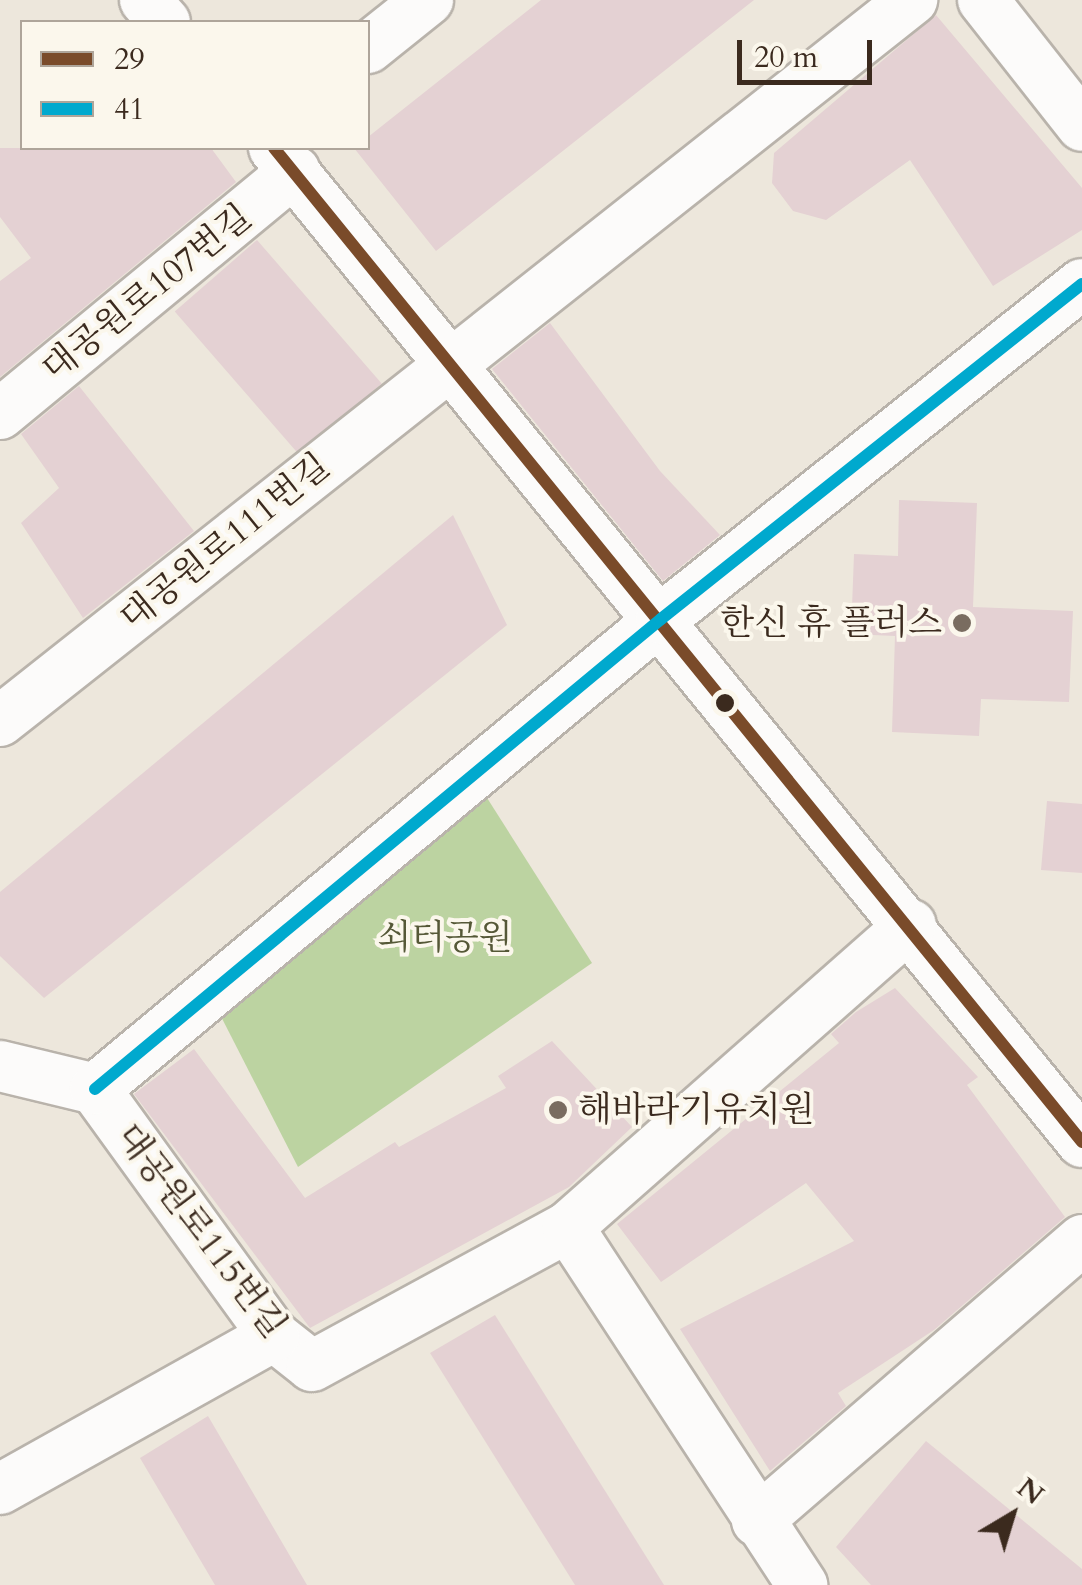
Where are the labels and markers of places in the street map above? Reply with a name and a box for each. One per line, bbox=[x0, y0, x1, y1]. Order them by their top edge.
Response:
place label: 한신 휴 플러스 bbox=[720, 602, 942, 644]
marker: 한신 휴 플러스 bbox=[951, 612, 973, 634]
unlabelled marker bbox=[715, 693, 735, 713]
place label: 해바라기유치원 bbox=[578, 1089, 815, 1131]
marker: 해바라기유치원 bbox=[547, 1099, 569, 1121]

